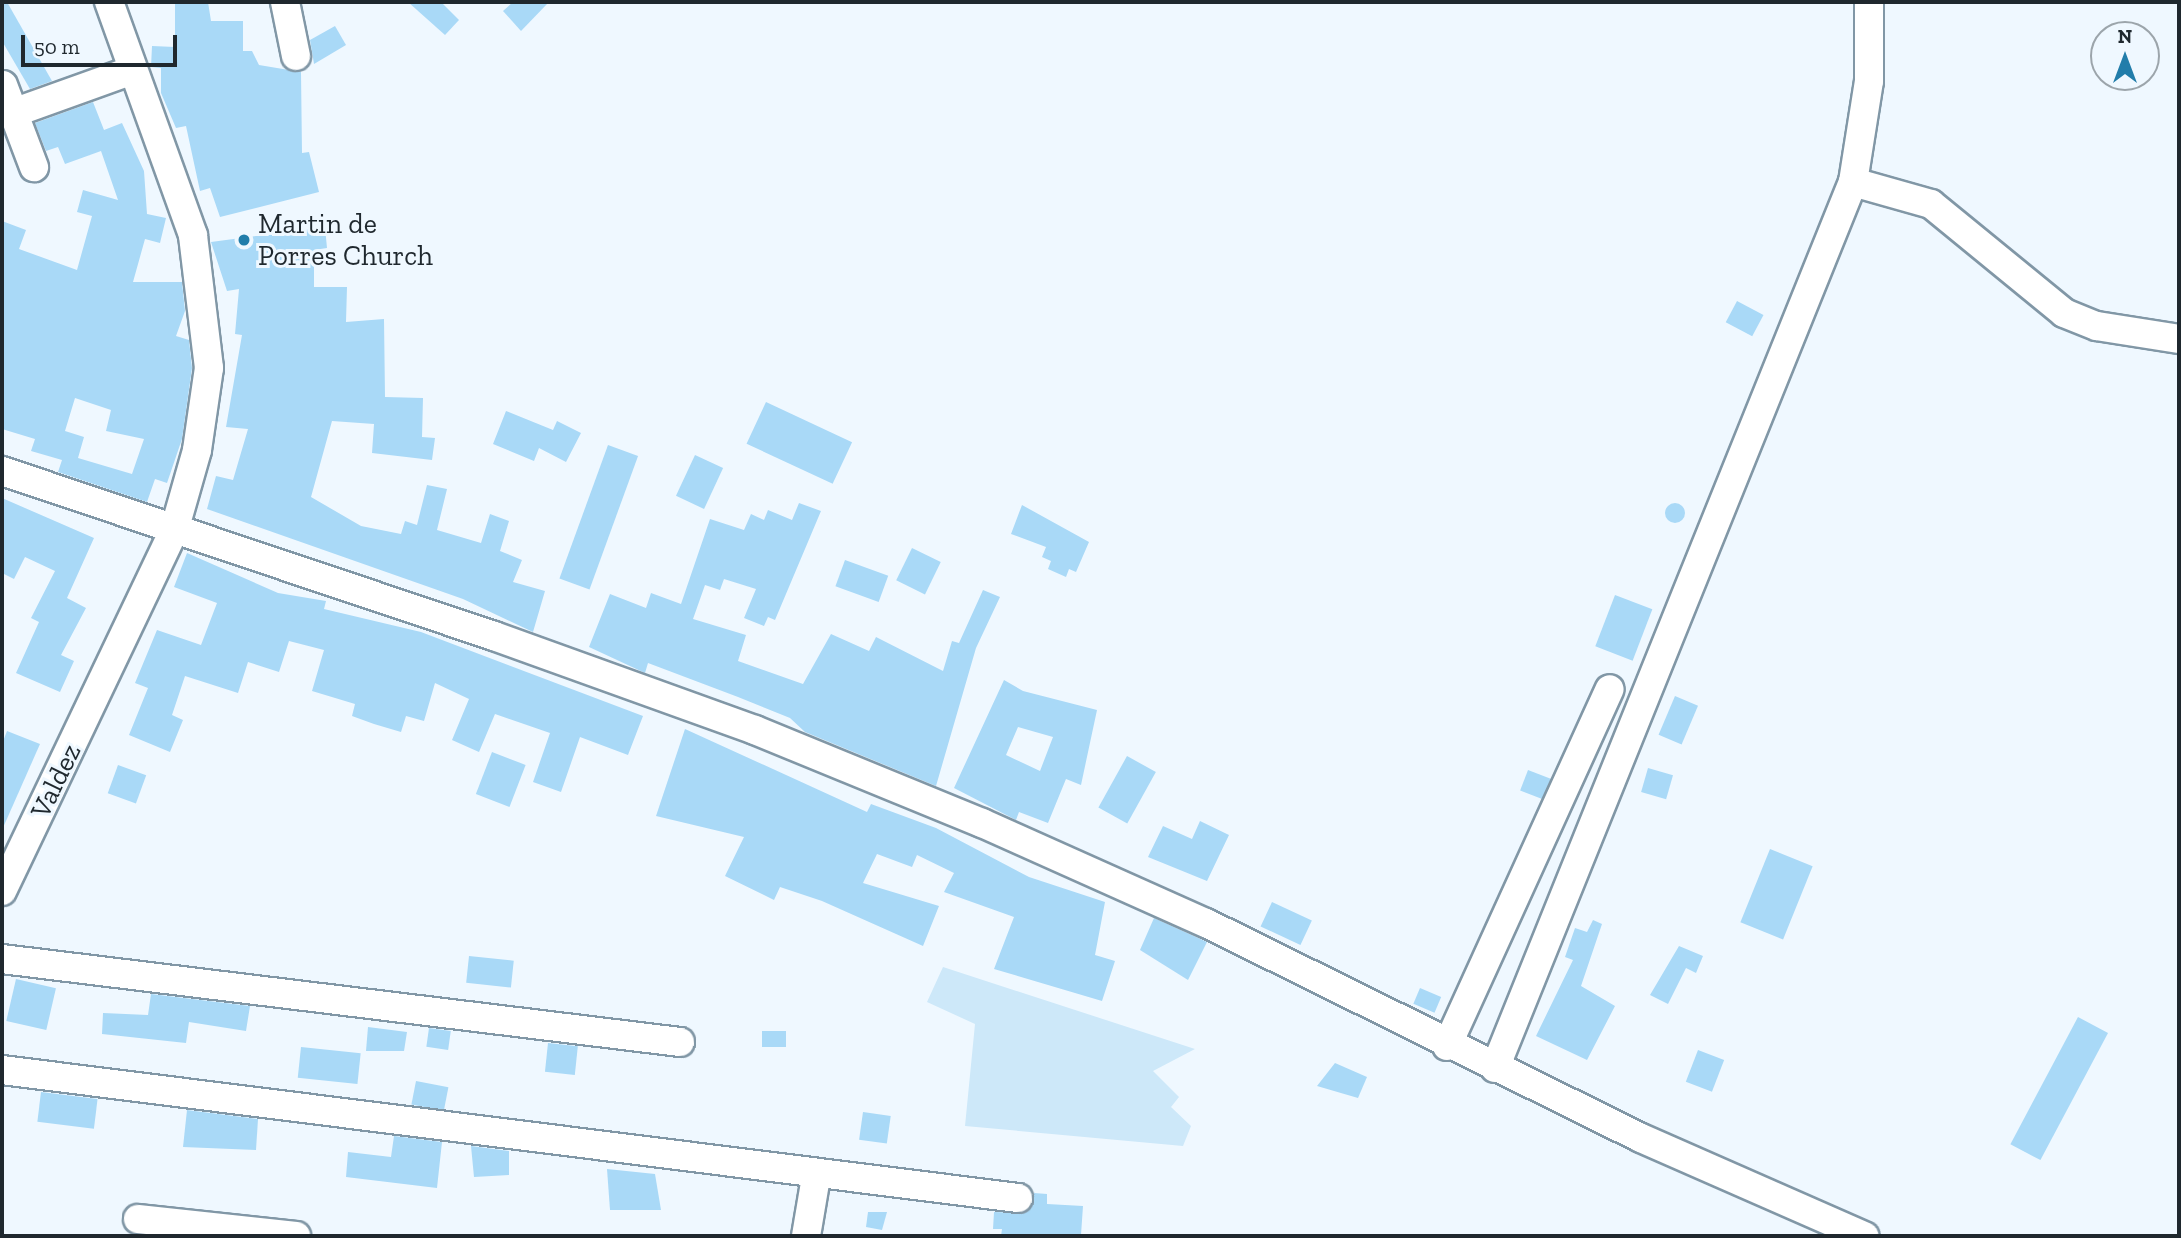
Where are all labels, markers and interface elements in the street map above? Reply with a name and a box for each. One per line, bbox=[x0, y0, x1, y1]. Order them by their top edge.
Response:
scale bar bbox=[24, 21, 180, 65]
north arrow bbox=[2090, 21, 2160, 91]
text: N bbox=[2118, 25, 2132, 48]
text: 50 m bbox=[34, 34, 80, 59]
place label: Martin de Porres Church bbox=[258, 207, 433, 273]
marker: Martin de Porres Church bbox=[236, 232, 252, 248]
street label: Valdez bbox=[24, 738, 88, 824]

